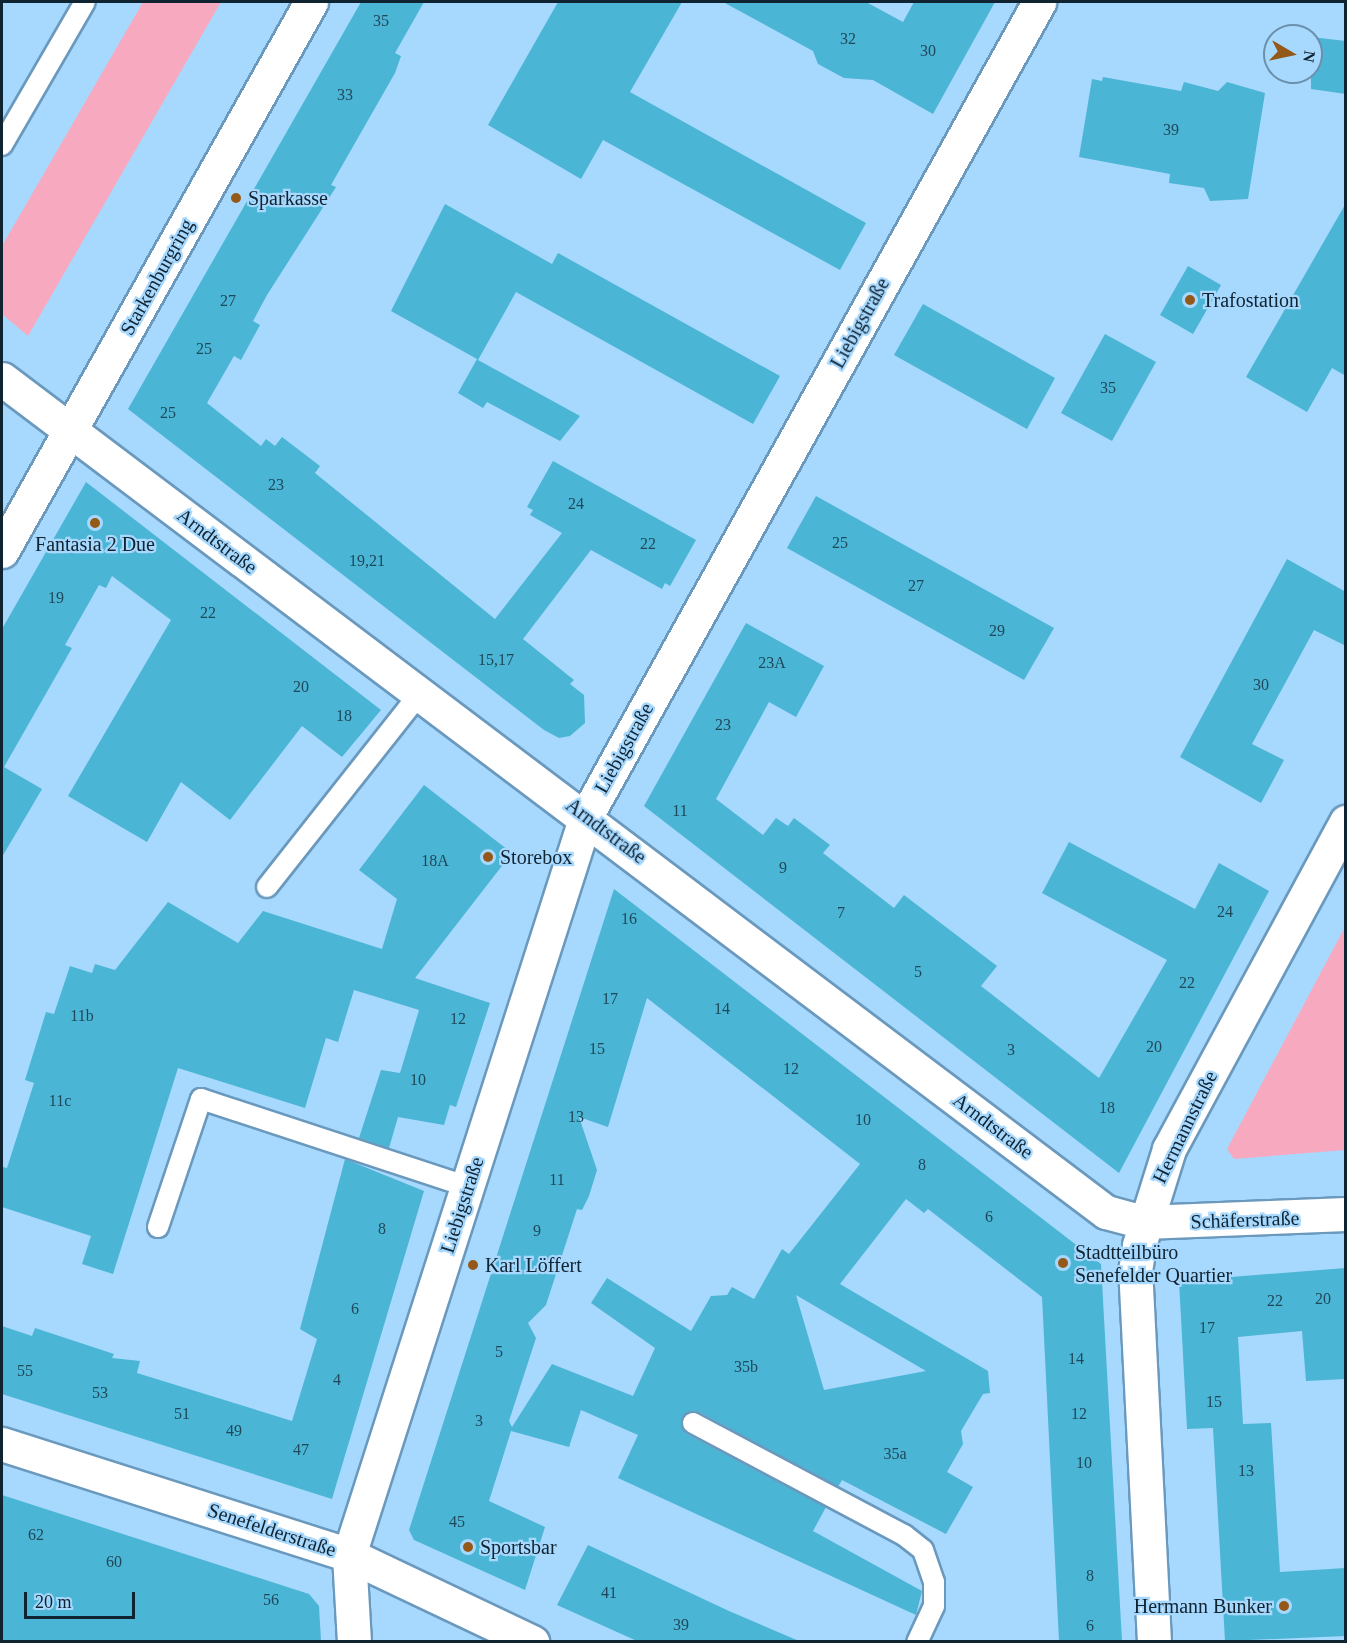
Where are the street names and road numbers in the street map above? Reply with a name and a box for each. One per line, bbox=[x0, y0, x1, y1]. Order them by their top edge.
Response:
street label: Starkenburgring bbox=[115, 215, 199, 339]
street label: Liebigstraße bbox=[825, 273, 895, 373]
street label: Arndtstraße bbox=[172, 503, 262, 579]
street label: Liebigstraße bbox=[589, 698, 659, 798]
street label: Arndtstraße bbox=[561, 793, 651, 869]
street label: Hermannstraße bbox=[1147, 1067, 1223, 1187]
street label: Arndtstraße bbox=[948, 1088, 1038, 1164]
street label: Liebigstraße bbox=[435, 1154, 489, 1256]
street label: Schäferstraße bbox=[1190, 1206, 1300, 1234]
street label: Senefelderstraße bbox=[205, 1498, 339, 1562]

